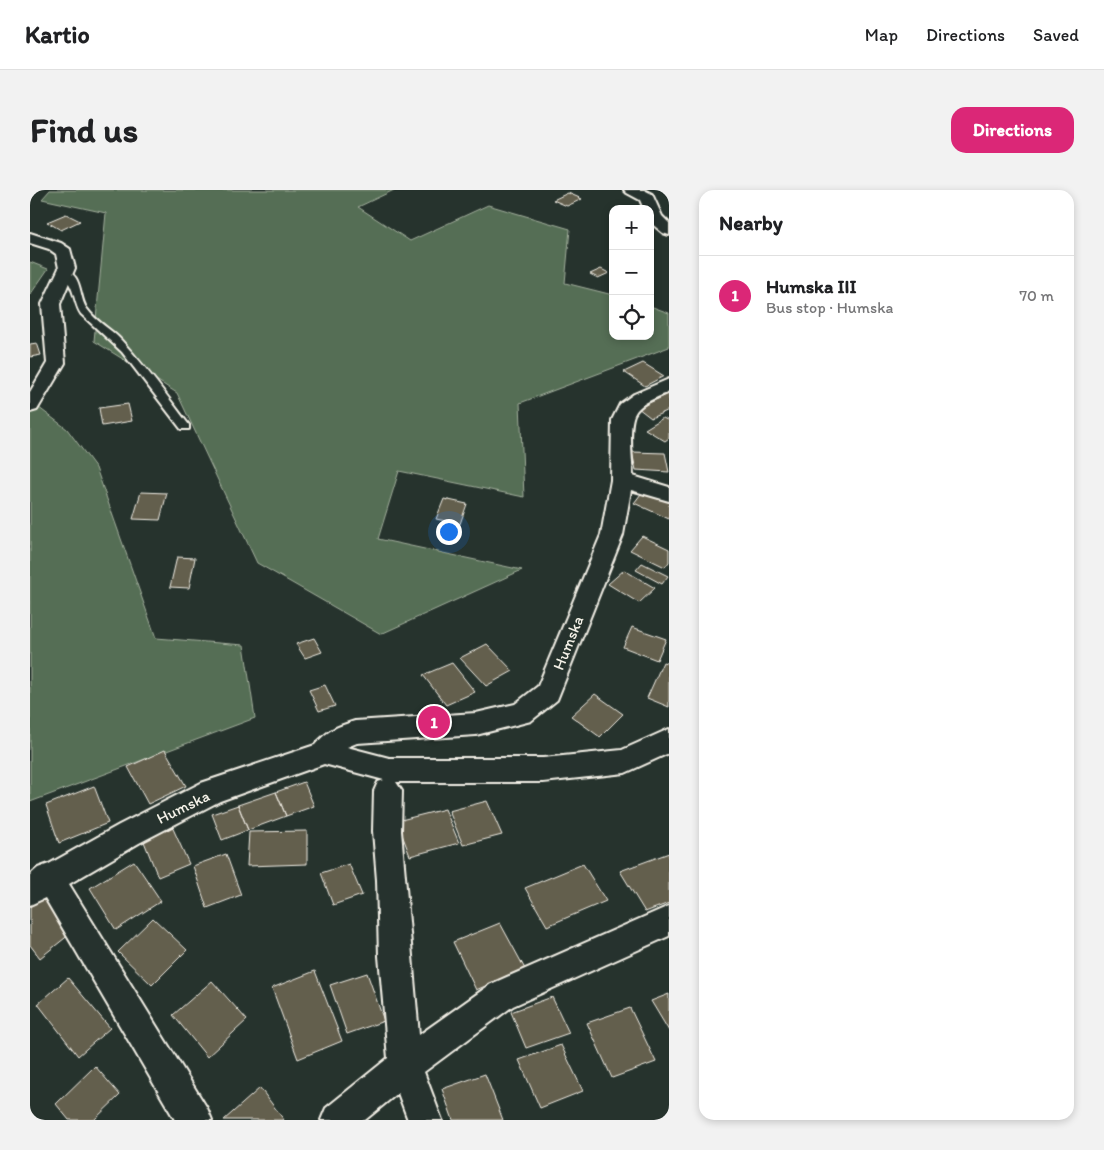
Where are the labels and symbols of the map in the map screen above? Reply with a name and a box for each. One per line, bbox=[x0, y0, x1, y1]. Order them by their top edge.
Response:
your location bbox=[436, 519, 462, 545]
street label: Humska bbox=[549, 613, 587, 673]
pin: 1 bbox=[418, 703, 450, 741]
street label: Humska bbox=[153, 786, 213, 828]

